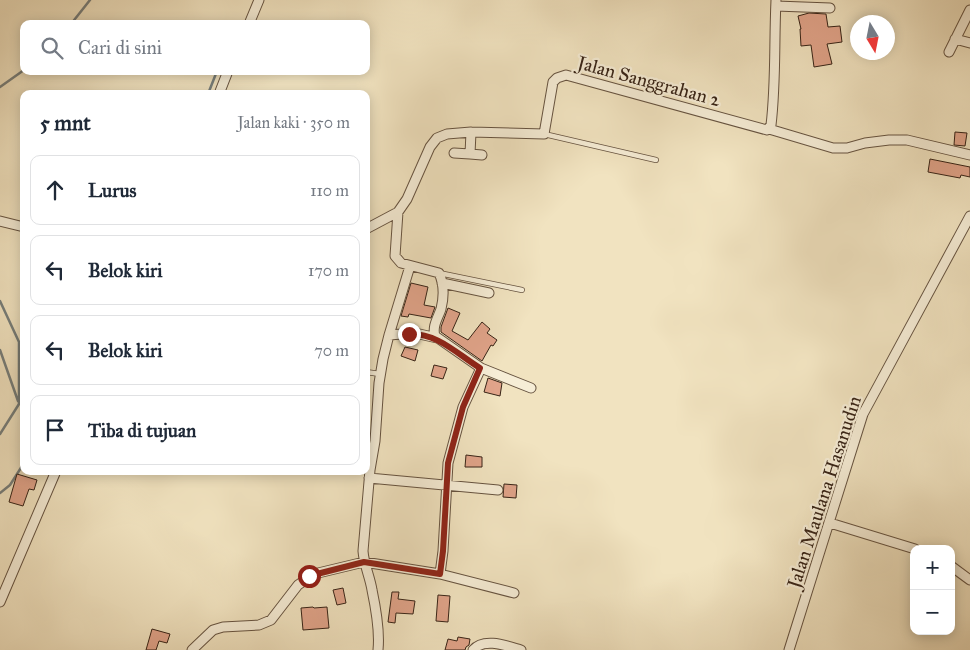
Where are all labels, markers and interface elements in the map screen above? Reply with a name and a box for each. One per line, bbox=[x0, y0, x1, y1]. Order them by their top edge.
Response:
north arrow bbox=[850, 15, 895, 60]
search box bbox=[20, 20, 370, 75]
icon: search bbox=[38, 34, 66, 62]
text: Cari di sini bbox=[78, 36, 162, 59]
street label: Jalan Sanggrahan 2 bbox=[573, 50, 724, 112]
text: 5 mnt bbox=[40, 110, 91, 136]
text: Jalan kaki · 350 m bbox=[238, 113, 350, 132]
icon: ahead bbox=[41, 176, 69, 204]
text: Lurus bbox=[88, 179, 136, 202]
text: 110 m bbox=[310, 181, 349, 200]
icon: left bbox=[41, 256, 69, 284]
text: Belok kiri bbox=[88, 259, 162, 282]
text: 170 m bbox=[308, 261, 349, 280]
route end bbox=[398, 323, 421, 346]
icon: left bbox=[41, 336, 69, 364]
text: Belok kiri bbox=[88, 339, 162, 362]
text: 70 m bbox=[314, 341, 349, 360]
street label: Jalan Maulana Hasanudin bbox=[781, 393, 867, 593]
icon: arrive bbox=[41, 416, 69, 444]
text: Tiba di tujuan bbox=[88, 419, 196, 442]
map controls bbox=[910, 545, 955, 635]
button: + bbox=[910, 545, 955, 590]
route start bbox=[298, 565, 321, 588]
button: − bbox=[910, 590, 955, 635]

